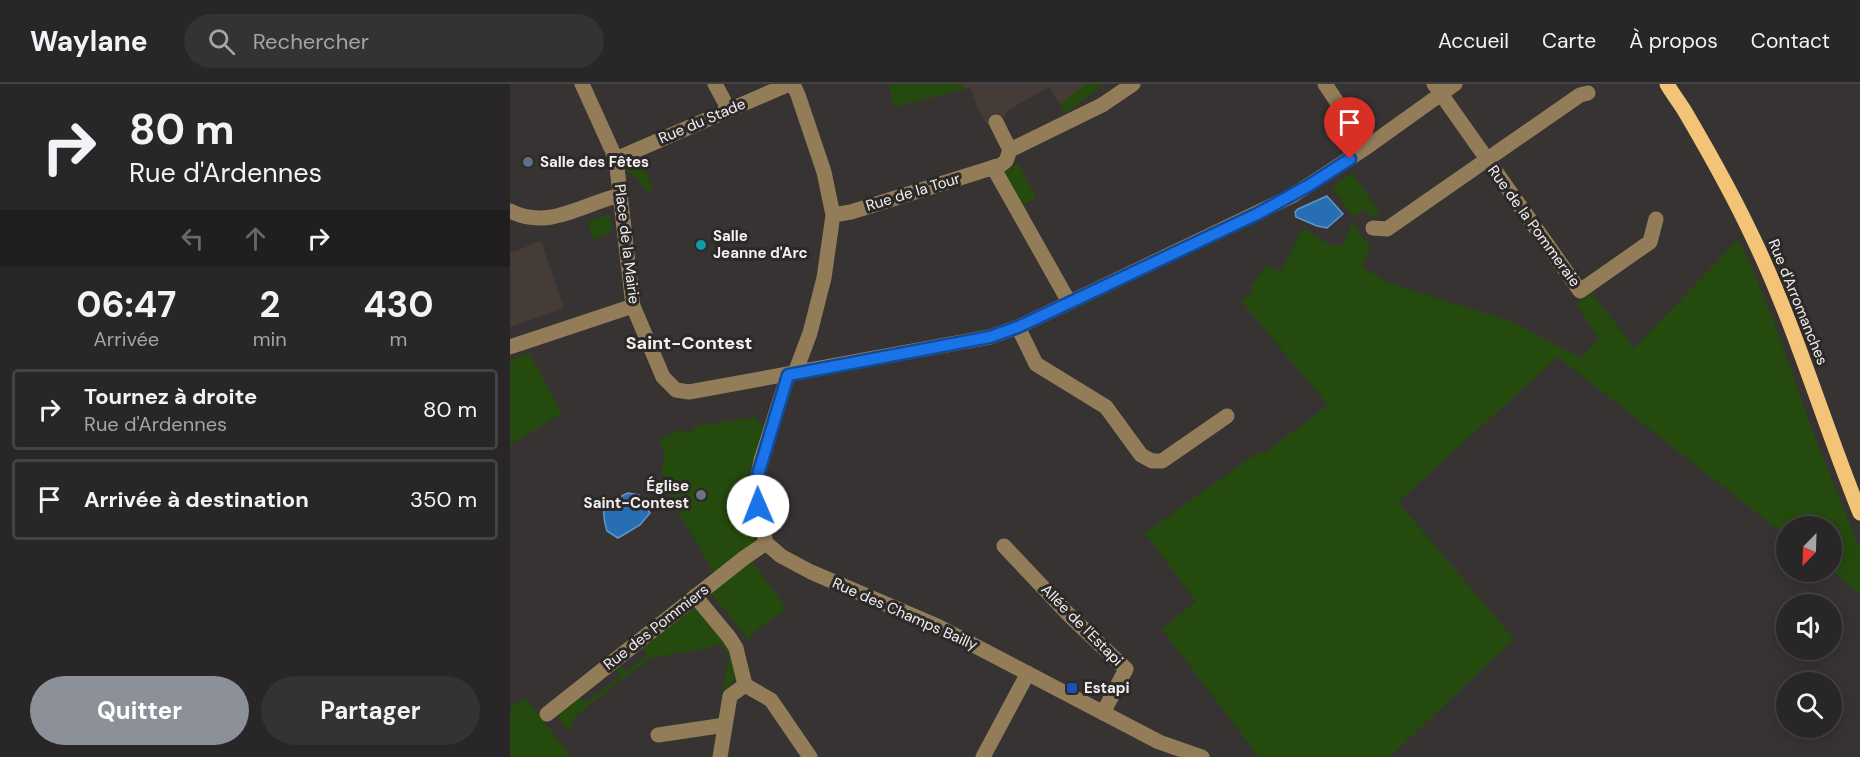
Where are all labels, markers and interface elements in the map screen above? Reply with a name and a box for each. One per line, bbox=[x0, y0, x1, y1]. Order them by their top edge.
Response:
search box bbox=[184, 14, 604, 68]
text: Waylane bbox=[30, 23, 148, 60]
icon: search bbox=[205, 25, 238, 58]
text: Rechercher bbox=[253, 27, 369, 56]
text: Accueil bbox=[1438, 27, 1509, 55]
text: Carte bbox=[1542, 27, 1596, 55]
text: À propos bbox=[1629, 27, 1718, 55]
text: Contact bbox=[1751, 27, 1830, 55]
street label: Rue du Stade bbox=[655, 94, 749, 148]
pin bbox=[1324, 97, 1375, 159]
text: 80 m bbox=[129, 102, 235, 157]
icon: arrive bbox=[1333, 106, 1366, 139]
icon: right bbox=[30, 108, 108, 186]
place label: Salle des Fêtes bbox=[540, 152, 649, 172]
text: Rue d'Ardennes bbox=[129, 155, 322, 190]
marker: Salle des Fêtes bbox=[521, 155, 535, 169]
street label: Rue de la Pommeraie bbox=[1483, 161, 1585, 291]
street label: Rue de la Tour bbox=[863, 168, 963, 216]
street label: Place de la Mairie bbox=[610, 183, 644, 305]
icon: left bbox=[176, 222, 209, 255]
icon: ahead bbox=[239, 222, 272, 255]
icon: right bbox=[302, 222, 335, 255]
place label: Salle Jeanne d'Arc bbox=[713, 226, 808, 263]
street label: Rue d'Arromanches bbox=[1764, 236, 1832, 368]
marker: Salle Jeanne d'Arc bbox=[694, 238, 708, 252]
text: 06:47 bbox=[76, 281, 176, 328]
text: 2 bbox=[259, 281, 280, 328]
text: 430 bbox=[363, 281, 434, 328]
text: Arrivée bbox=[94, 326, 159, 352]
text: min bbox=[253, 326, 287, 352]
text: m bbox=[390, 326, 407, 352]
district label: Saint-Contest bbox=[626, 331, 752, 355]
text: Tournez à droite bbox=[84, 382, 257, 411]
icon: right bbox=[33, 393, 66, 426]
text: 80 m bbox=[423, 395, 477, 424]
text: Rue d'Ardennes bbox=[84, 411, 227, 437]
position arrow bbox=[726, 474, 790, 538]
place label: Église Saint-Contest bbox=[584, 476, 689, 513]
icon: arrive bbox=[33, 483, 66, 516]
text: Arrivée à destination bbox=[84, 485, 309, 514]
text: 350 m bbox=[410, 485, 477, 514]
marker: Église Saint-Contest bbox=[694, 488, 708, 502]
north arrow bbox=[1776, 516, 1842, 582]
map controls bbox=[1776, 516, 1842, 738]
street label: Rue des Champs Bailly bbox=[829, 573, 981, 655]
street label: Rue des Pommiers bbox=[599, 580, 713, 674]
street label: Allée de l'Estapi bbox=[1037, 580, 1127, 670]
button: sound bbox=[1776, 594, 1842, 660]
button: search bbox=[1776, 672, 1842, 738]
button: Quitter bbox=[30, 676, 249, 745]
button: Partager bbox=[261, 676, 480, 745]
place label: Estapi bbox=[1084, 678, 1130, 698]
marker: Estapi bbox=[1065, 681, 1079, 695]

